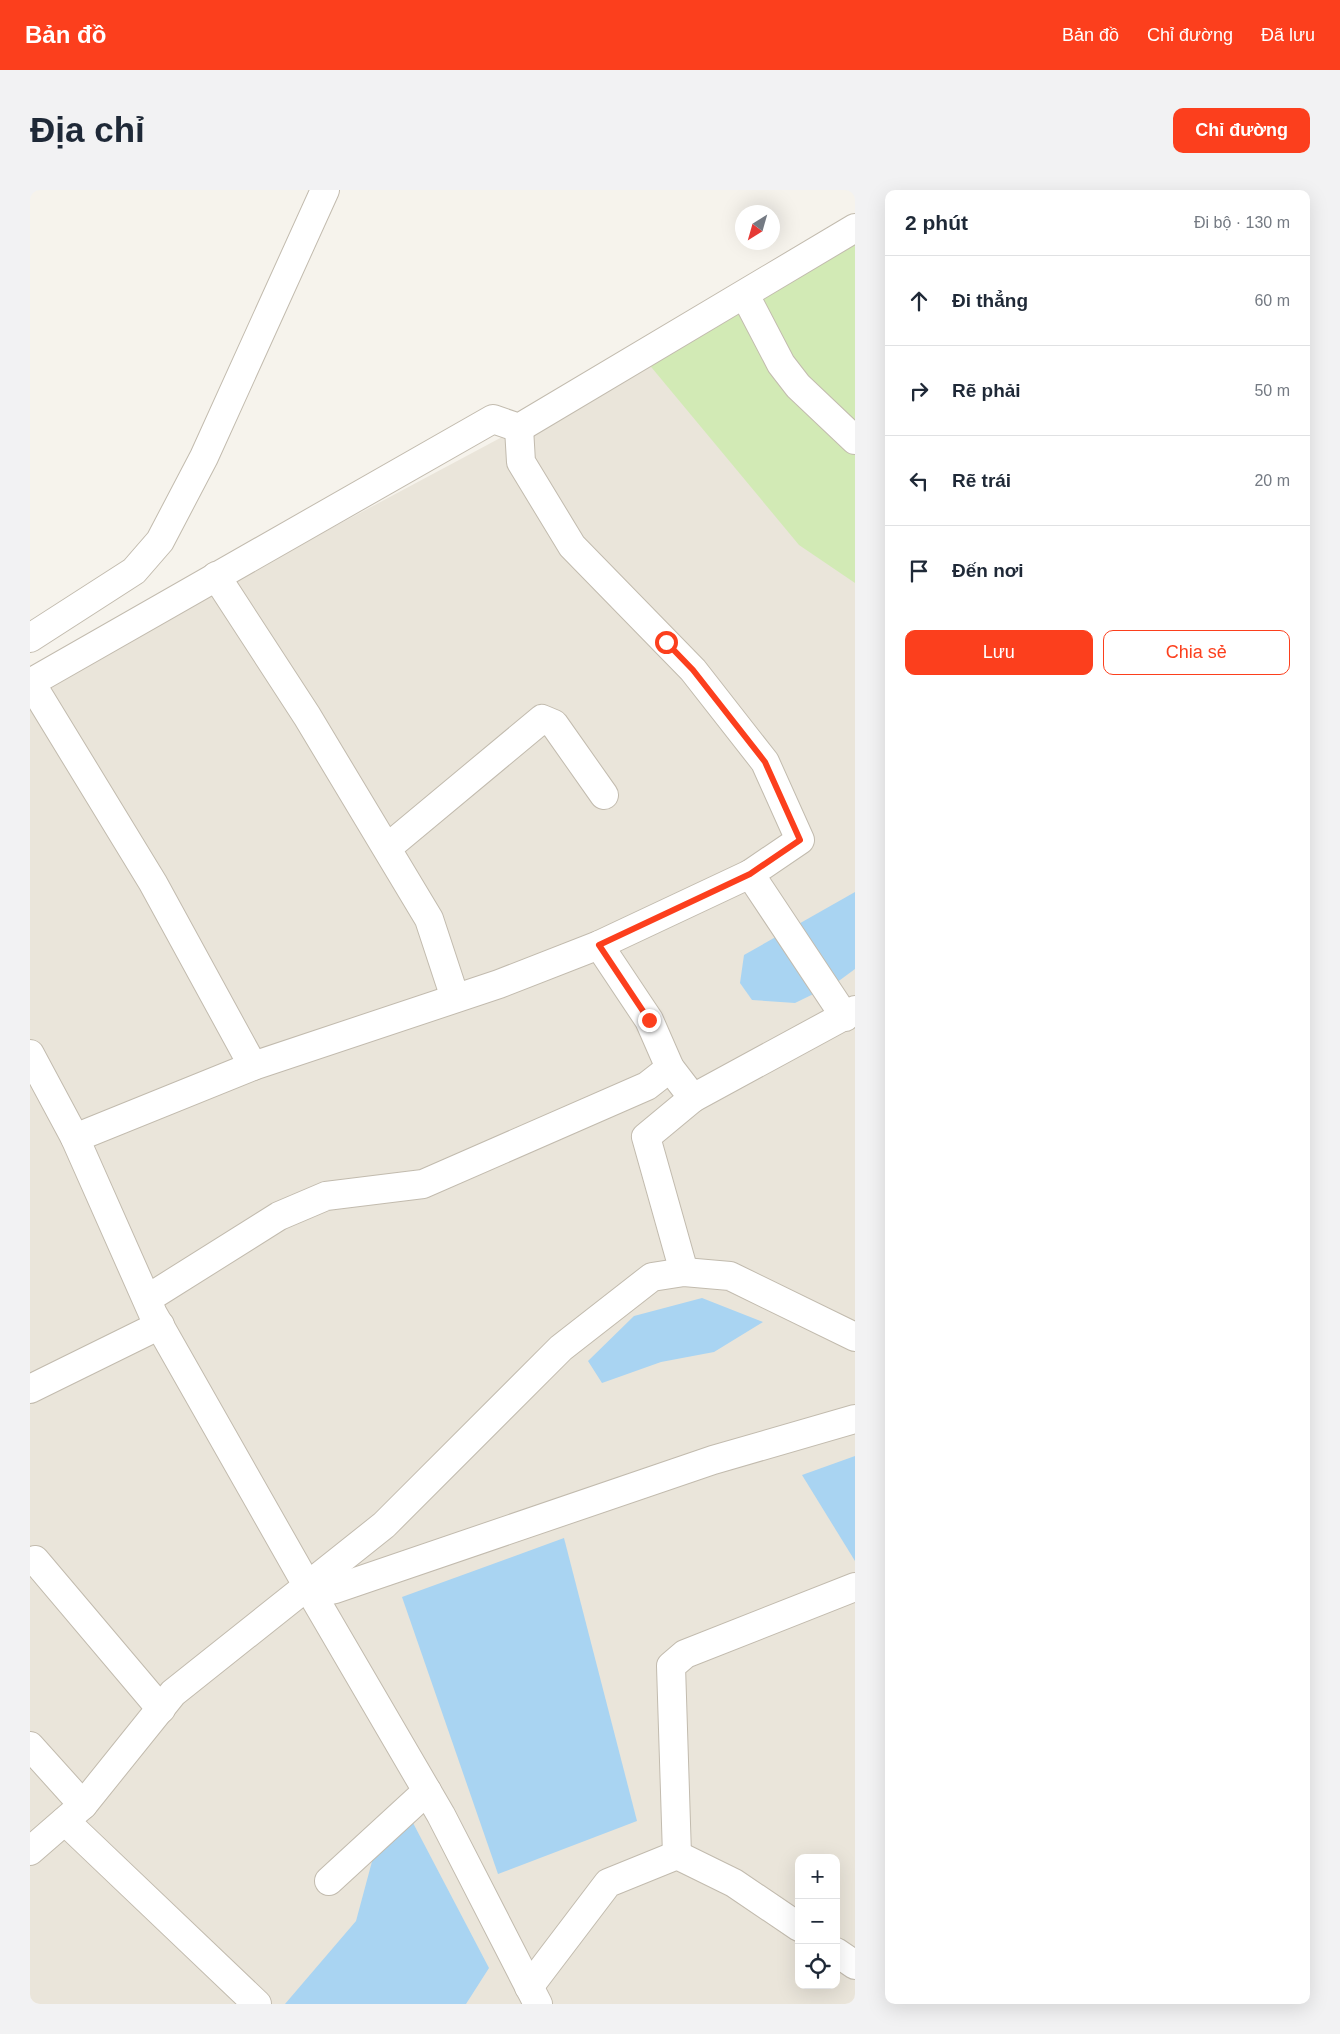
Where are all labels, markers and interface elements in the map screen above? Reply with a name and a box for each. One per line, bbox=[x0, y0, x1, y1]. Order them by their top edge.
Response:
text: Bản đồ bbox=[25, 21, 106, 48]
text: Bản đồ bbox=[1062, 25, 1119, 45]
text: Chỉ đường bbox=[1147, 25, 1233, 45]
text: Đã lưu bbox=[1261, 25, 1315, 45]
button: Chỉ đường bbox=[1173, 108, 1310, 153]
text: Địa chỉ bbox=[30, 110, 145, 149]
north arrow bbox=[735, 205, 780, 250]
text: 2 phút bbox=[905, 211, 968, 234]
text: Đi bộ · 130 m bbox=[1194, 214, 1290, 231]
icon: ahead bbox=[905, 287, 933, 315]
text: Đi thẳng bbox=[952, 290, 1028, 311]
text: 60 m bbox=[1254, 292, 1290, 309]
icon: right bbox=[905, 377, 933, 405]
text: Rẽ phải bbox=[952, 380, 1021, 401]
text: 50 m bbox=[1254, 382, 1290, 399]
icon: left bbox=[905, 467, 933, 495]
text: Rẽ trái bbox=[952, 470, 1011, 491]
text: 20 m bbox=[1254, 472, 1290, 489]
icon: arrive bbox=[905, 557, 933, 585]
text: Đến nơi bbox=[952, 560, 1024, 581]
button: Lưu bbox=[905, 630, 1093, 675]
button: Chia sẻ bbox=[1103, 630, 1290, 675]
route start bbox=[655, 631, 678, 654]
route end bbox=[638, 1009, 661, 1032]
map controls bbox=[795, 1854, 840, 1989]
button: + bbox=[795, 1854, 840, 1899]
button: − bbox=[795, 1899, 840, 1944]
button: locate bbox=[795, 1944, 840, 1989]

